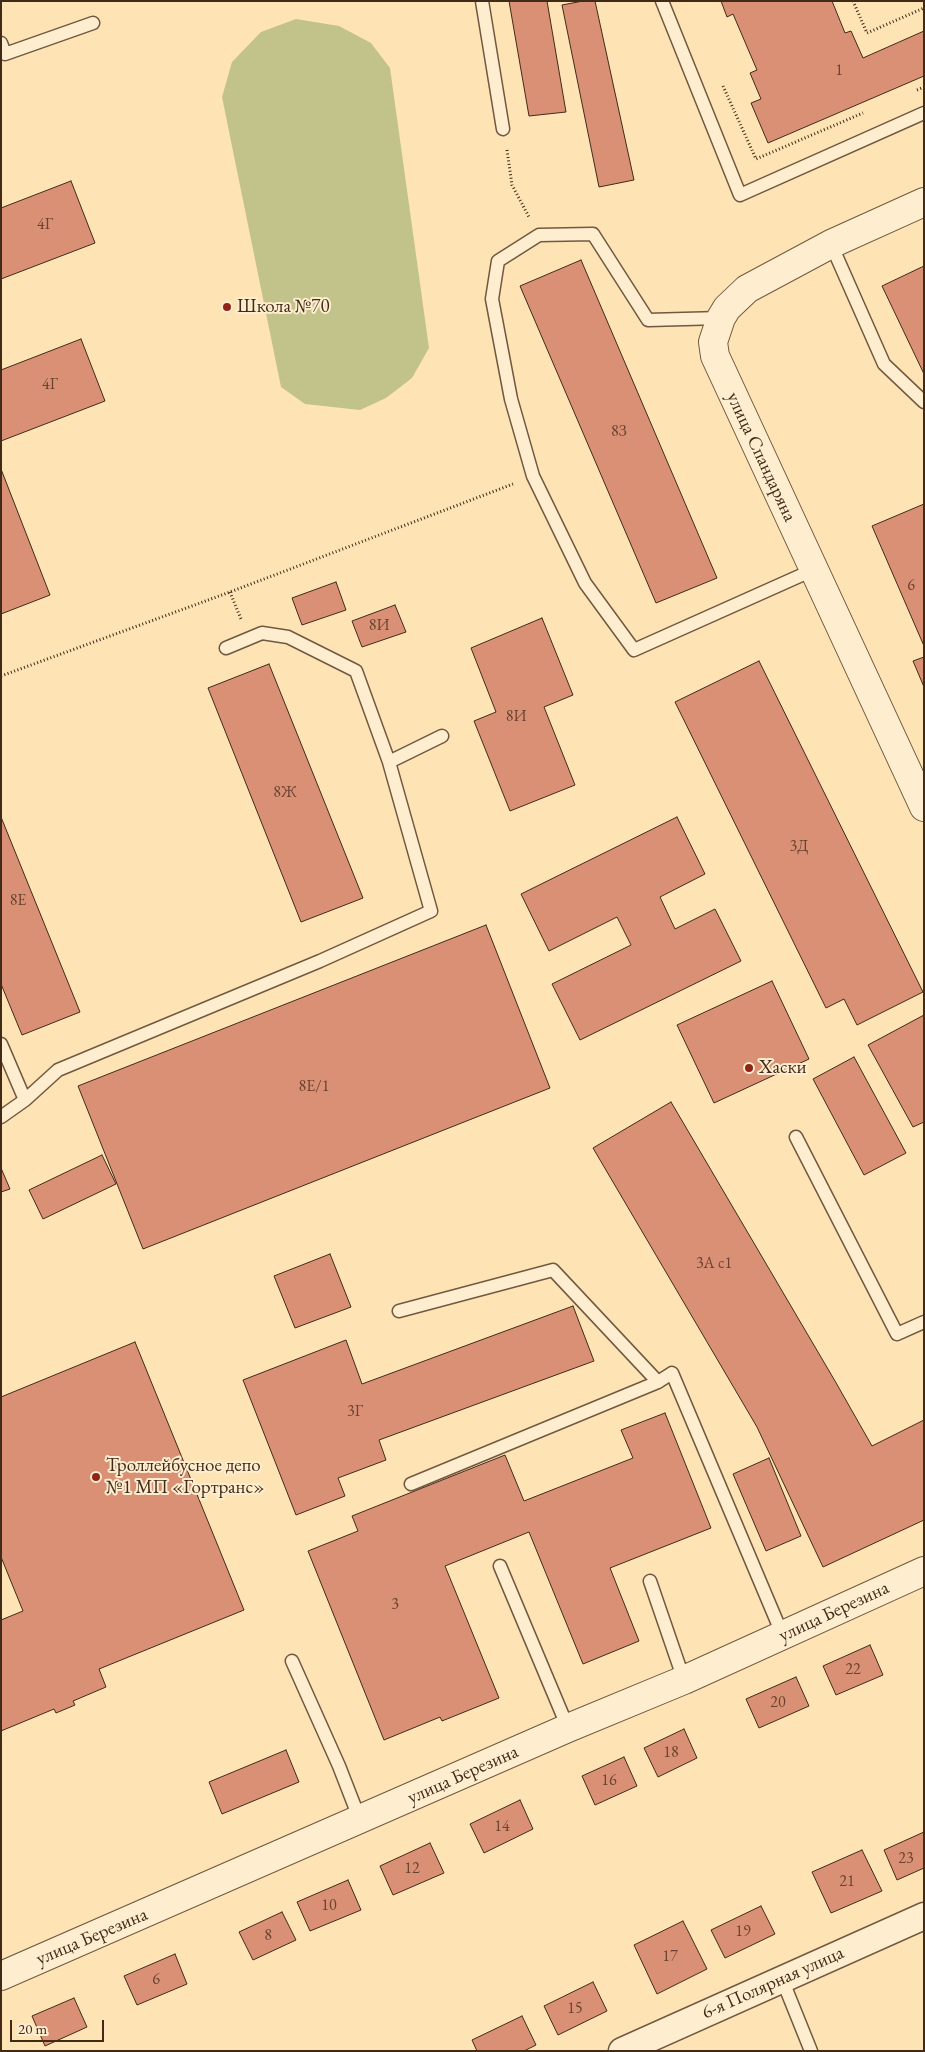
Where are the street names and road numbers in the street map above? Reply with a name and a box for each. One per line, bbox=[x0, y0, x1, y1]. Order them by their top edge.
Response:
street label: улица Спандаряна bbox=[721, 389, 801, 525]
street label: улица Березина bbox=[775, 1577, 893, 1647]
street label: улица Березина bbox=[404, 1740, 522, 1810]
street label: улица Березина bbox=[33, 1903, 151, 1971]
street label: 6-я Полярная улица bbox=[699, 1941, 847, 2025]

